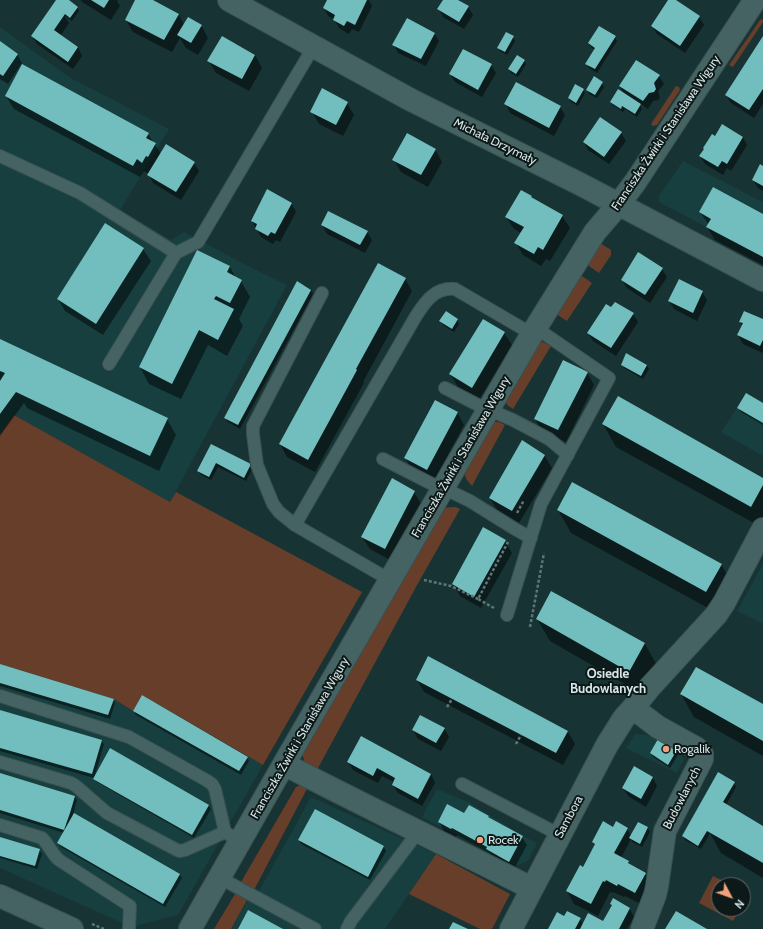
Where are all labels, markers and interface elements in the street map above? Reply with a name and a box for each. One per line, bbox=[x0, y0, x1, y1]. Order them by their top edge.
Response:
street label: Franciszka Żwirki i Stanisława Wigury bbox=[609, 53, 723, 213]
street label: Michała Drzymały bbox=[451, 116, 539, 168]
street label: Franciszka Żwirki i Stanisława Wigury bbox=[409, 374, 513, 540]
street label: Franciszka Żwirki i Stanisława Wigury bbox=[248, 655, 352, 821]
district label: Osiedle Budowlanych bbox=[570, 666, 646, 697]
place label: Rogalik bbox=[674, 742, 710, 756]
marker: Rogalik bbox=[661, 744, 671, 754]
street label: Budowlanych bbox=[660, 764, 704, 832]
street label: Sambora bbox=[552, 793, 586, 841]
place label: Rocek bbox=[488, 833, 518, 847]
marker: Rocek bbox=[475, 835, 485, 845]
north arrow bbox=[711, 877, 751, 917]
text: N bbox=[731, 897, 747, 912]

